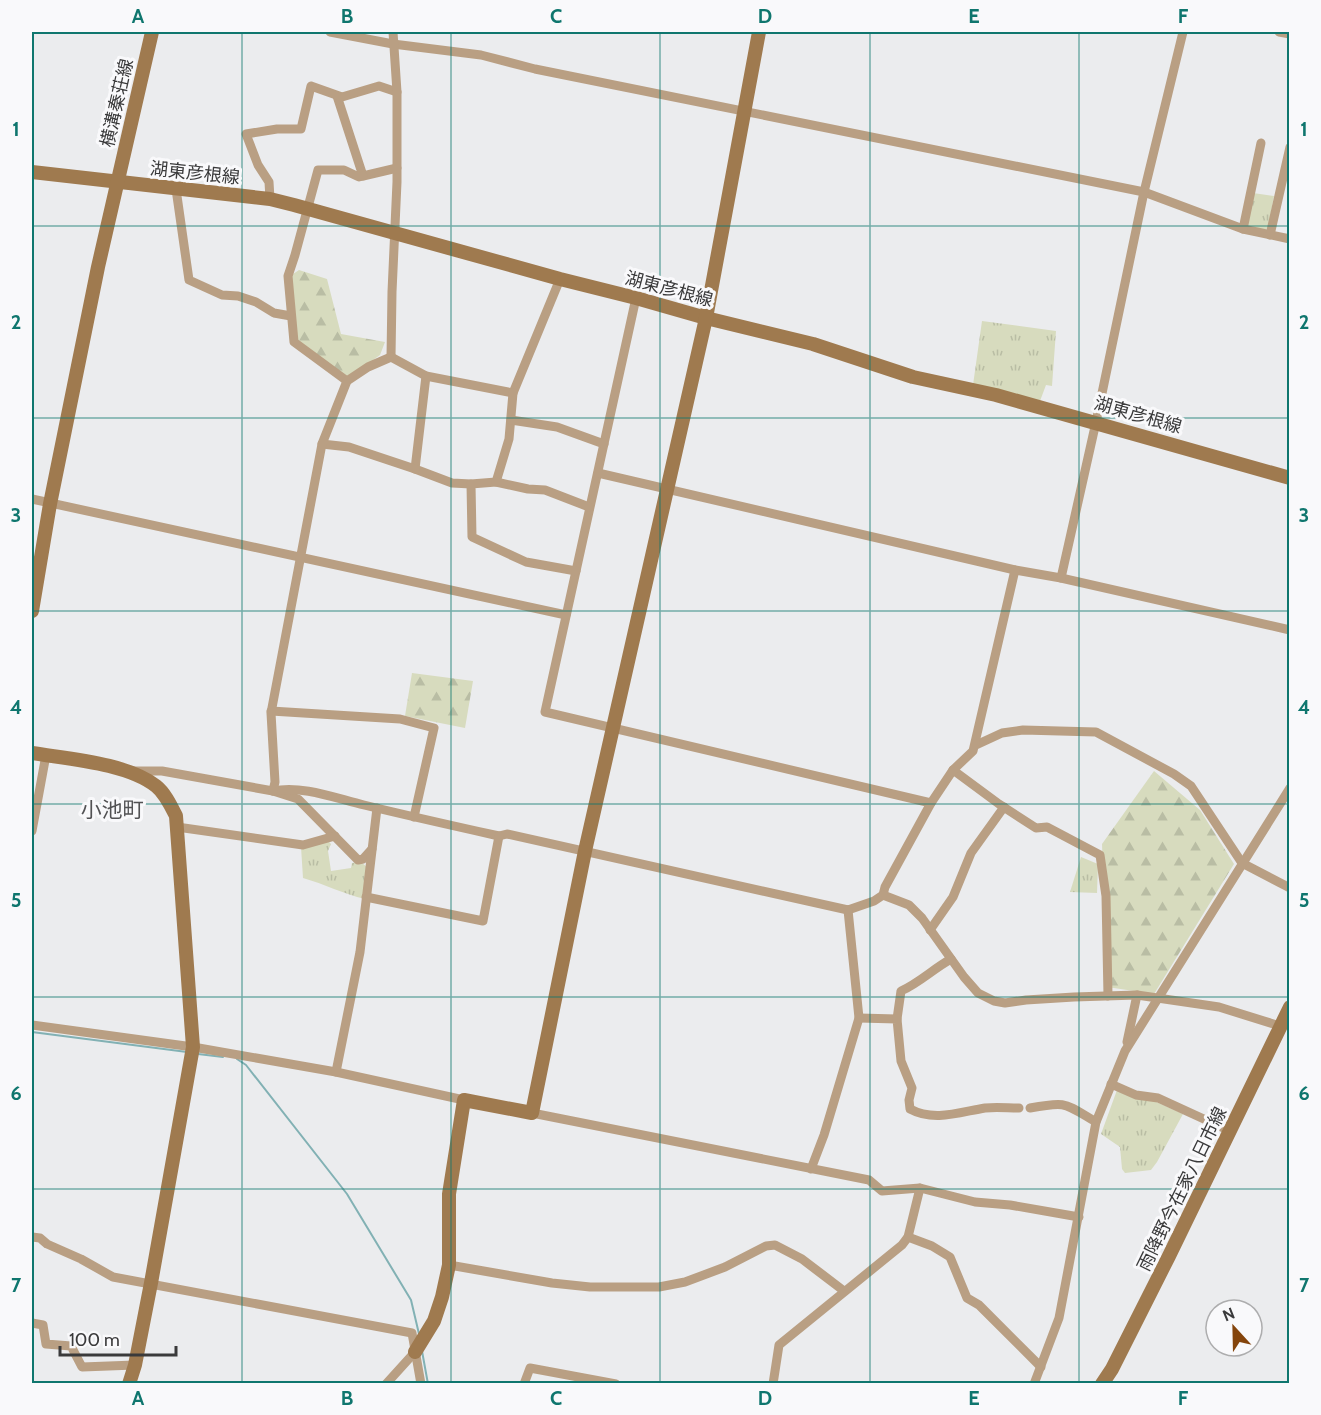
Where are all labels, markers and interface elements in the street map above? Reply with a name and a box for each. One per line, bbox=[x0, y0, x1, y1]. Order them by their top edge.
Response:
text: A bbox=[132, 4, 145, 28]
text: B bbox=[341, 4, 353, 28]
text: C bbox=[550, 4, 562, 28]
text: D bbox=[758, 4, 772, 28]
text: E bbox=[968, 4, 980, 28]
text: F bbox=[1178, 4, 1189, 28]
street label: 横溝秦荘線 bbox=[96, 57, 138, 149]
text: 1 bbox=[12, 117, 20, 141]
text: 1 bbox=[1300, 117, 1308, 141]
street label: 湖東彦根線 bbox=[149, 157, 241, 189]
street label: 湖東彦根線 bbox=[623, 267, 715, 311]
text: 2 bbox=[11, 310, 21, 334]
text: 2 bbox=[1299, 310, 1309, 334]
street label: 湖東彦根線 bbox=[1092, 392, 1184, 438]
text: 3 bbox=[11, 503, 21, 527]
text: 3 bbox=[1299, 503, 1309, 527]
text: 4 bbox=[10, 695, 22, 719]
text: 4 bbox=[1298, 695, 1310, 719]
district label: 小池町 bbox=[81, 797, 144, 822]
text: 5 bbox=[11, 888, 21, 912]
text: 5 bbox=[1299, 888, 1309, 912]
text: 6 bbox=[10, 1081, 22, 1105]
text: 6 bbox=[1298, 1081, 1310, 1105]
street label: 雨降野今在家八日市線 bbox=[1133, 1103, 1231, 1275]
text: 7 bbox=[11, 1273, 22, 1297]
text: 7 bbox=[1299, 1273, 1310, 1297]
north arrow bbox=[1204, 1298, 1264, 1358]
text: N bbox=[1220, 1304, 1237, 1325]
scale bar bbox=[60, 1319, 176, 1357]
text: 100 m bbox=[69, 1329, 120, 1351]
text: A bbox=[132, 1386, 145, 1410]
text: B bbox=[341, 1386, 353, 1410]
text: C bbox=[550, 1386, 562, 1410]
text: D bbox=[758, 1386, 772, 1410]
text: E bbox=[968, 1386, 980, 1410]
text: F bbox=[1178, 1386, 1189, 1410]

